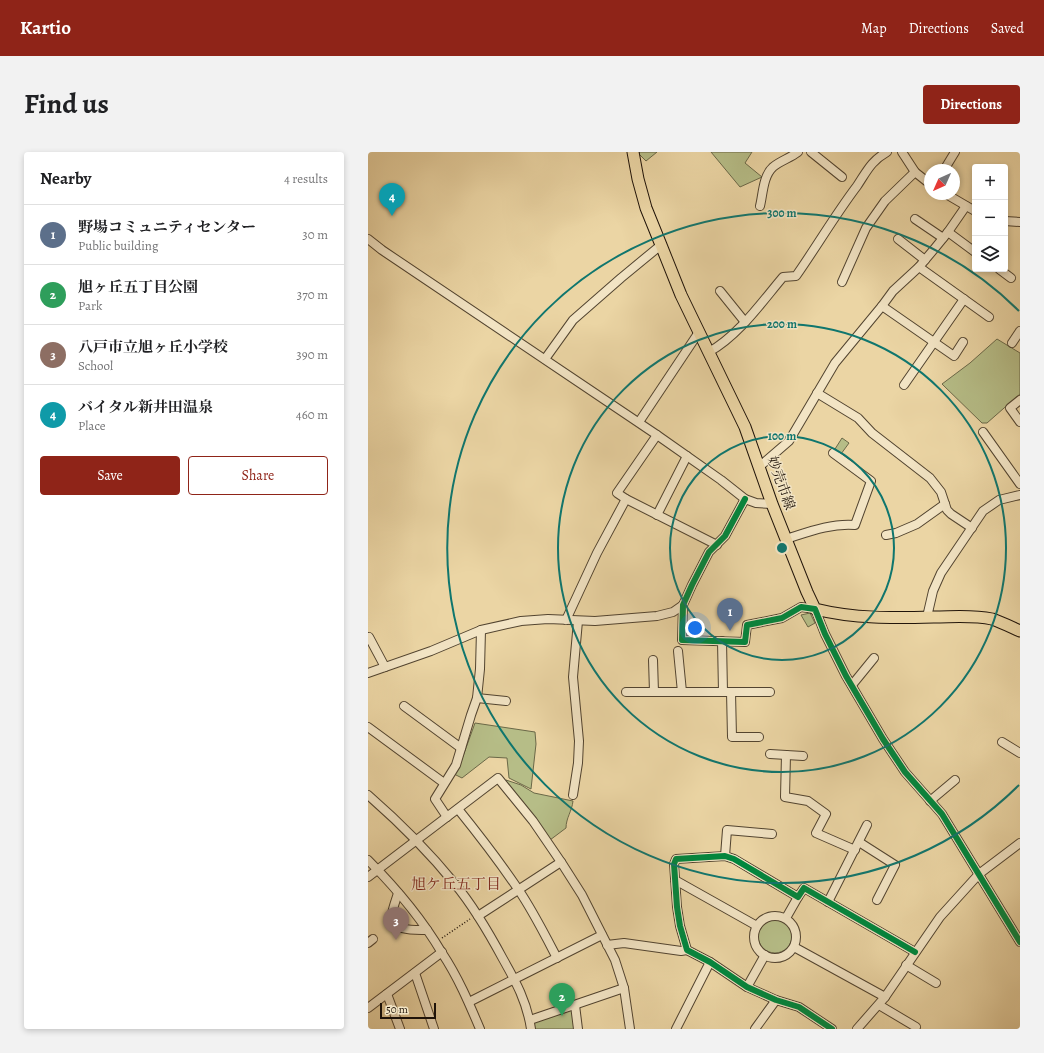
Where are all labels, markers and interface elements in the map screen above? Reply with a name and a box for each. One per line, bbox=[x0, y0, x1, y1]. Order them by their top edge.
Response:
text: Kartio bbox=[20, 15, 71, 41]
text: Map bbox=[861, 19, 887, 38]
text: Directions bbox=[909, 19, 969, 38]
text: Saved bbox=[991, 19, 1024, 38]
text: Find us bbox=[24, 85, 109, 123]
button: Directions bbox=[923, 85, 1020, 124]
north arrow bbox=[924, 164, 960, 200]
map controls bbox=[972, 164, 1008, 272]
button: + bbox=[972, 164, 1008, 200]
text: Nearby bbox=[40, 167, 91, 190]
text: 4 results bbox=[284, 170, 328, 187]
pin: 4 bbox=[379, 183, 405, 216]
button: − bbox=[972, 200, 1008, 236]
text: 300 m bbox=[767, 205, 797, 221]
text: 野場コミュニティセンター bbox=[78, 217, 256, 237]
text: 1 bbox=[51, 226, 55, 243]
text: 30 m bbox=[302, 226, 328, 243]
button: layers bbox=[972, 236, 1008, 272]
text: Public building bbox=[78, 237, 158, 254]
text: 旭ヶ丘五丁目公園 bbox=[78, 277, 198, 297]
text: 2 bbox=[50, 286, 56, 303]
text: 370 m bbox=[297, 286, 328, 303]
text: Park bbox=[78, 297, 102, 314]
text: 200 m bbox=[767, 316, 797, 332]
text: 八戸市立旭ヶ丘小学校 bbox=[78, 337, 228, 357]
text: 3 bbox=[50, 346, 56, 363]
text: 390 m bbox=[296, 346, 328, 363]
text: School bbox=[78, 357, 113, 374]
text: バイタル新井田温泉 bbox=[78, 397, 213, 417]
text: 4 bbox=[50, 406, 56, 423]
text: 460 m bbox=[296, 406, 328, 423]
text: Place bbox=[78, 417, 106, 434]
text: 100 m bbox=[768, 428, 796, 444]
street label: 妙売市線 bbox=[762, 453, 800, 513]
button: Save bbox=[40, 456, 180, 495]
button: Share bbox=[188, 456, 328, 495]
centre of rings bbox=[775, 541, 789, 555]
pin: 1 bbox=[717, 598, 743, 631]
your location bbox=[685, 618, 705, 638]
district label: 旭ケ丘五丁目 bbox=[411, 874, 501, 894]
pin: 3 bbox=[383, 907, 409, 940]
pin: 2 bbox=[549, 983, 575, 1016]
scale bar bbox=[380, 1001, 436, 1020]
text: 50 m bbox=[386, 1002, 408, 1017]

